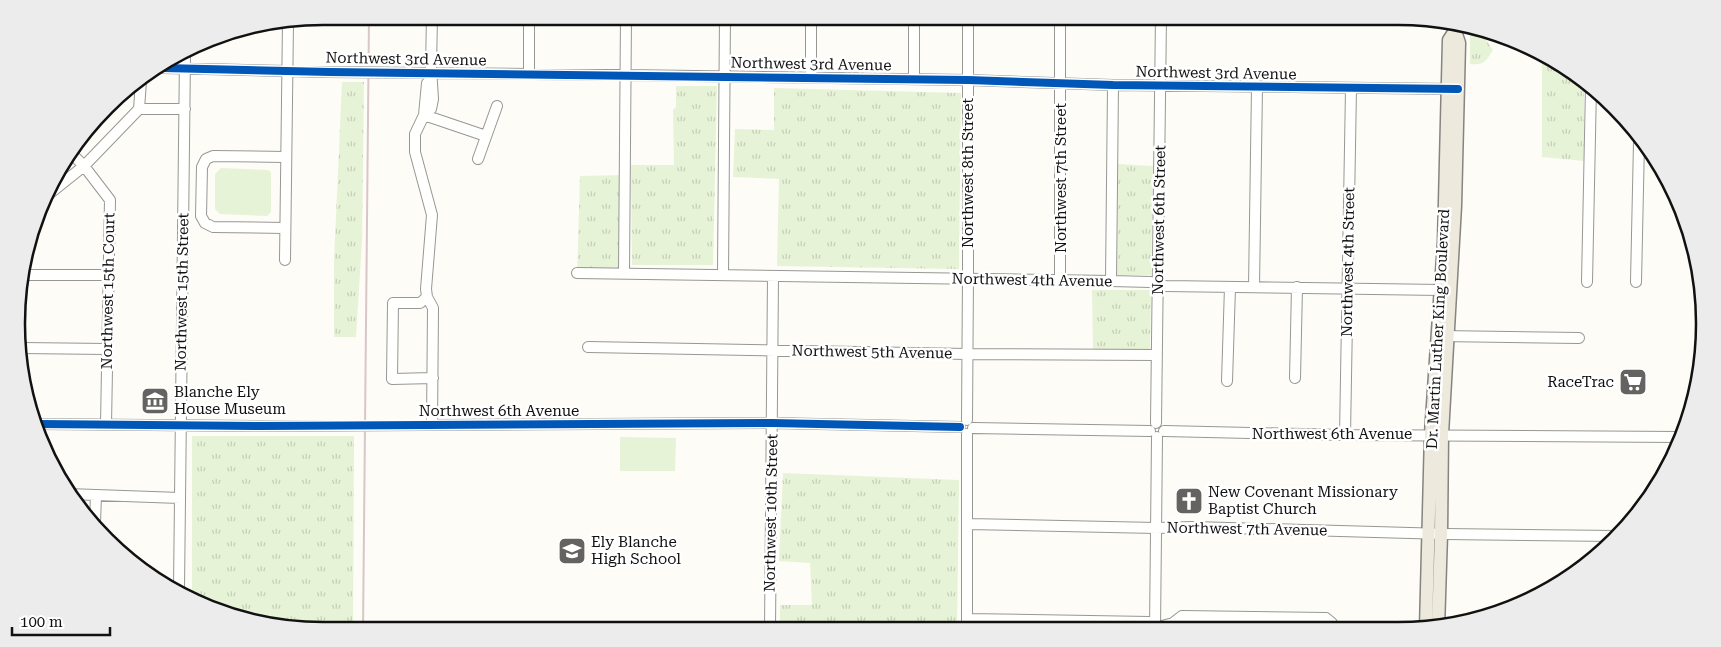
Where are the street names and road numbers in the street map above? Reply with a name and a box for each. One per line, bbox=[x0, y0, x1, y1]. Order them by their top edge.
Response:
street label: Northwest 3rd Avenue bbox=[325, 49, 487, 69]
street label: Northwest 3rd Avenue bbox=[730, 54, 892, 74]
street label: Northwest 3rd Avenue bbox=[1135, 63, 1297, 83]
street label: Northwest 8th Street bbox=[959, 98, 977, 248]
street label: Northwest 7th Street bbox=[1052, 103, 1070, 253]
street label: Northwest 6th Street bbox=[1149, 144, 1169, 295]
street label: Northwest 4th Street bbox=[1338, 186, 1358, 337]
street label: Dr. Martin Luther King Boulevard bbox=[1423, 208, 1453, 450]
street label: Northwest 15th Court bbox=[98, 212, 118, 370]
street label: Northwest 15th Street bbox=[172, 212, 192, 371]
street label: Northwest 4th Avenue bbox=[952, 270, 1112, 290]
street label: Northwest 5th Avenue bbox=[792, 342, 952, 362]
street label: Northwest 6th Avenue bbox=[419, 402, 579, 420]
street label: Northwest 6th Avenue bbox=[1252, 425, 1412, 443]
street label: Northwest 10th Street bbox=[761, 433, 781, 592]
street label: Northwest 7th Avenue bbox=[1167, 519, 1327, 539]

